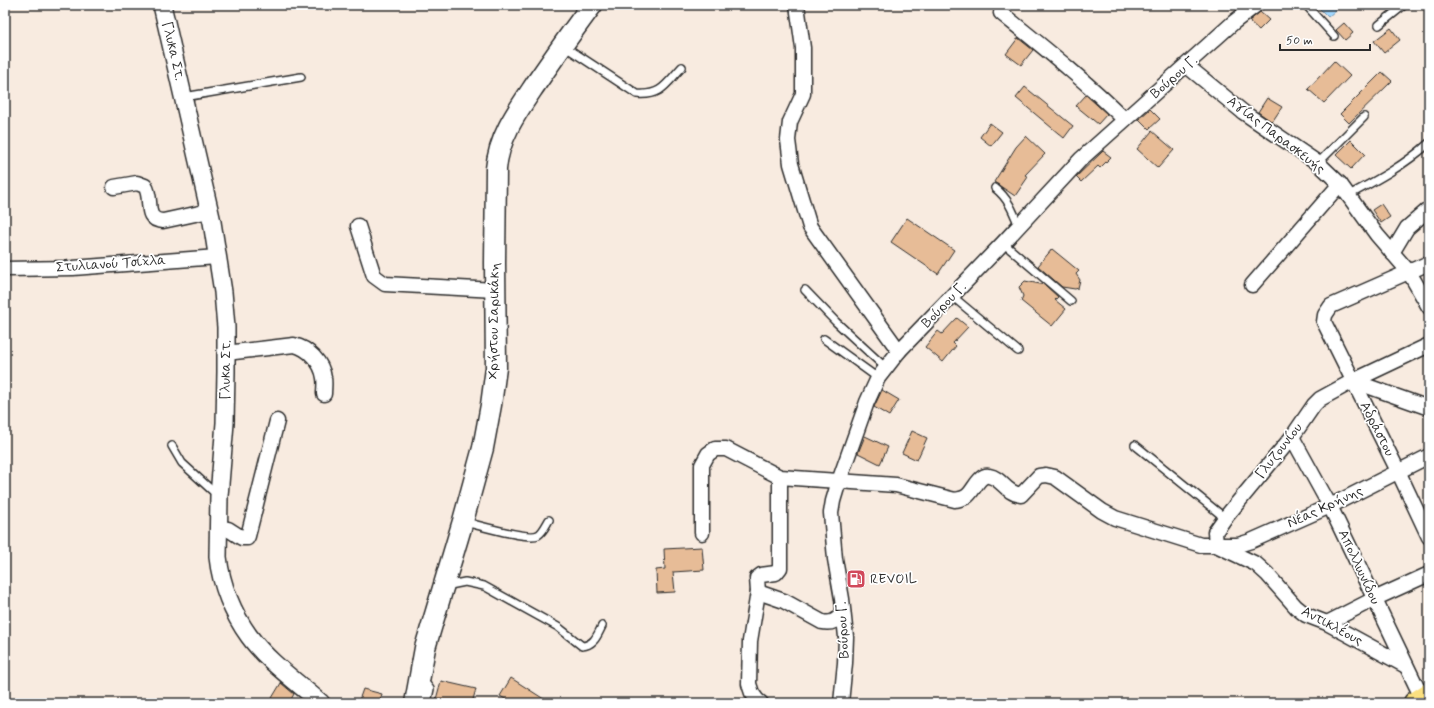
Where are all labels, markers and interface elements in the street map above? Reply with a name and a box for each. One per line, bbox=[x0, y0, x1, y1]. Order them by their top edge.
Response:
street label: Γλυκα Στ. bbox=[158, 20, 189, 82]
scale bar bbox=[1280, 26, 1370, 52]
text: 50 m bbox=[1286, 33, 1313, 49]
street label: Βούρου Γ. bbox=[1147, 51, 1201, 102]
street label: Αγίας Παρασκευής bbox=[1223, 92, 1329, 178]
street label: Στυλιανού Τσίχλα bbox=[55, 251, 167, 277]
street label: Χρήστου Σαρικάκη bbox=[484, 262, 504, 380]
street label: Βούρου Γ. bbox=[918, 278, 970, 332]
street label: Γλυκα Στ. bbox=[216, 340, 236, 400]
street label: Αδράστου bbox=[1356, 399, 1398, 459]
street label: Γλυζουνίου bbox=[1251, 419, 1307, 483]
street label: Νέας Κρήνης bbox=[1284, 481, 1366, 532]
street label: Απολλωνίδου bbox=[1334, 527, 1384, 607]
fuel station icon: REVOIL bbox=[845, 568, 867, 590]
place label: REVOIL bbox=[870, 570, 917, 588]
street label: Βούρου Γ. bbox=[833, 601, 853, 659]
street label: Αντικλέους bbox=[1298, 601, 1366, 650]

